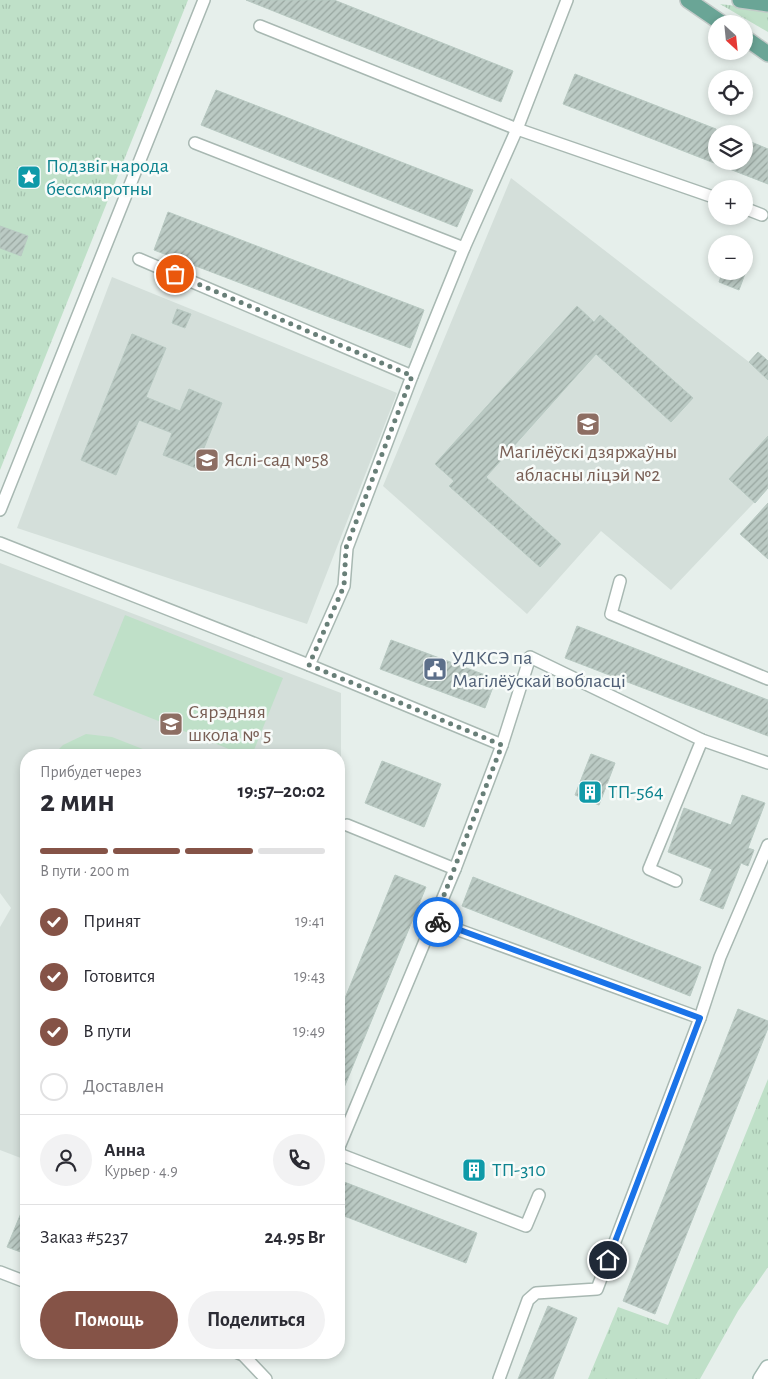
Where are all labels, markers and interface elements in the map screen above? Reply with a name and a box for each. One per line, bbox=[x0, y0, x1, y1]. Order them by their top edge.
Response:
north arrow bbox=[708, 15, 752, 60]
map controls bbox=[708, 15, 753, 280]
button: locate bbox=[708, 70, 753, 115]
button: layers bbox=[708, 125, 753, 170]
place label: Подзвіг народа бессмяротны bbox=[46, 156, 169, 199]
place icon: Подзвіг народа бессмяротны bbox=[16, 164, 42, 190]
button: + bbox=[708, 180, 753, 225]
button: − bbox=[708, 235, 753, 280]
pin bbox=[154, 253, 196, 295]
icon: bag bbox=[161, 260, 189, 288]
school or university icon: Магілёўскі дзяржаўны абласны ліцэй №2 bbox=[575, 411, 601, 437]
place label: Магілёўскі дзяржаўны абласны ліцэй №2 bbox=[499, 442, 677, 485]
school or university icon: Яслі-сад №58 bbox=[194, 447, 220, 473]
place label: Яслі-сад №58 bbox=[224, 450, 329, 470]
place label: УДКСЭ па Магілёўскай вобласці bbox=[452, 648, 626, 691]
public building icon: УДКСЭ па Магілёўскай вобласці bbox=[422, 656, 448, 682]
place label: Сярэдняя школа № 5 bbox=[188, 702, 271, 745]
school or university icon: Сярэдняя школа № 5 bbox=[158, 711, 184, 737]
text: Прибудет через bbox=[40, 764, 142, 780]
building icon: ТП-564 bbox=[577, 779, 603, 805]
text: 19:57–20:02 bbox=[237, 782, 325, 801]
place label: ТП-564 bbox=[608, 782, 664, 802]
text: 2 мин bbox=[40, 785, 115, 817]
text: В пути · 200 m bbox=[40, 863, 129, 879]
courier bbox=[413, 897, 463, 947]
icon: check bbox=[40, 908, 68, 936]
icon: bike bbox=[424, 908, 452, 936]
text: Принят bbox=[83, 912, 140, 931]
text: 19:41 bbox=[295, 913, 325, 929]
icon: check bbox=[40, 963, 68, 991]
text: Готовится bbox=[83, 967, 156, 986]
text: 19:43 bbox=[294, 968, 325, 984]
icon: check bbox=[40, 1018, 68, 1046]
text: В пути bbox=[83, 1022, 132, 1041]
text: 19:49 bbox=[293, 1023, 325, 1039]
text: Доставлен bbox=[83, 1077, 164, 1096]
button: person bbox=[40, 1134, 92, 1186]
button: phone bbox=[273, 1134, 325, 1186]
text: Анна bbox=[104, 1141, 145, 1160]
building icon: ТП-310 bbox=[461, 1157, 487, 1183]
place label: ТП-310 bbox=[492, 1160, 546, 1180]
text: Курьер · 4.9 bbox=[104, 1163, 178, 1179]
text: Заказ #5237 bbox=[40, 1228, 128, 1247]
text: 24.95 Br bbox=[264, 1228, 325, 1247]
pin bbox=[587, 1239, 629, 1281]
icon: home bbox=[594, 1246, 622, 1274]
button: Помощь bbox=[40, 1291, 178, 1349]
button: Поделиться bbox=[188, 1291, 325, 1349]

